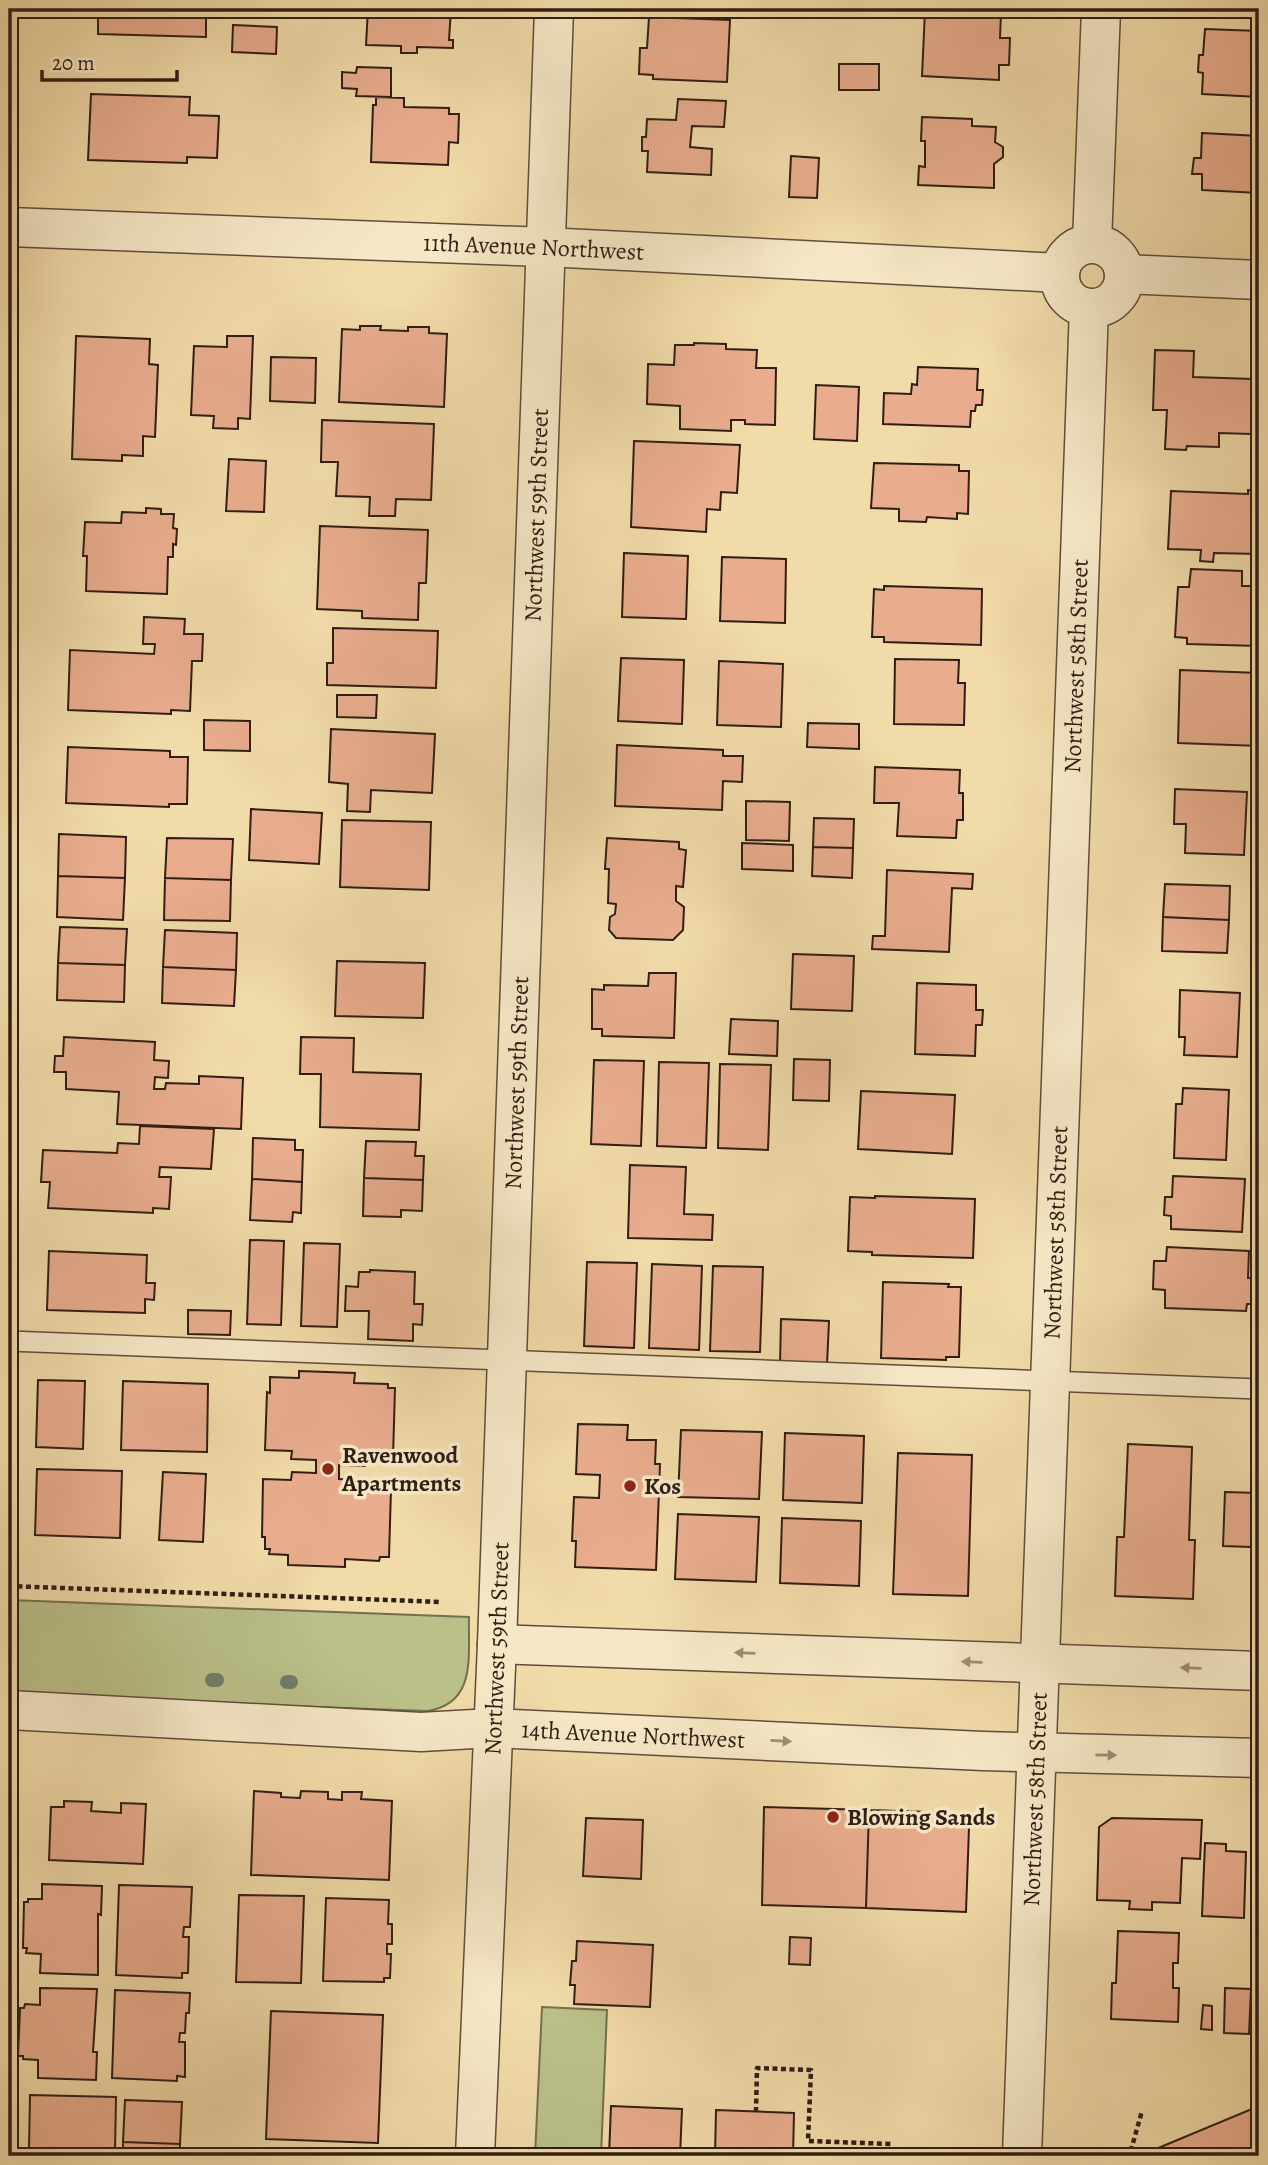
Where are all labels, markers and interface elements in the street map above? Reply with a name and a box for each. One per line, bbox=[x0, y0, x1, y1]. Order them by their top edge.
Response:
scale bar bbox=[42, 38, 177, 82]
text: 20 m bbox=[52, 49, 95, 77]
street label: 11th Avenue Northwest bbox=[422, 226, 645, 268]
street label: Northwest 59th Street bbox=[517, 408, 556, 623]
street label: Northwest 58th Street bbox=[1056, 558, 1096, 774]
street label: Northwest 59th Street bbox=[497, 975, 536, 1190]
street label: Northwest 58th Street bbox=[1036, 1125, 1075, 1340]
place label: Ravenwood Apartments bbox=[341, 1439, 461, 1499]
marker: Ravenwood Apartments bbox=[320, 1461, 336, 1477]
place label: Kos bbox=[644, 1470, 681, 1502]
marker: Kos bbox=[622, 1478, 638, 1494]
street label: Northwest 59th Street bbox=[476, 1541, 517, 1756]
one-way arrow bbox=[734, 1648, 756, 1659]
one-way arrow bbox=[961, 1656, 983, 1667]
one-way arrow bbox=[1180, 1663, 1202, 1674]
street label: Northwest 58th Street bbox=[1015, 1691, 1055, 1907]
street label: 14th Avenue Northwest bbox=[521, 1713, 746, 1756]
one-way arrow bbox=[770, 1736, 792, 1747]
one-way arrow bbox=[1095, 1749, 1117, 1760]
place label: Blowing Sands bbox=[847, 1801, 995, 1833]
marker: Blowing Sands bbox=[825, 1809, 841, 1825]

